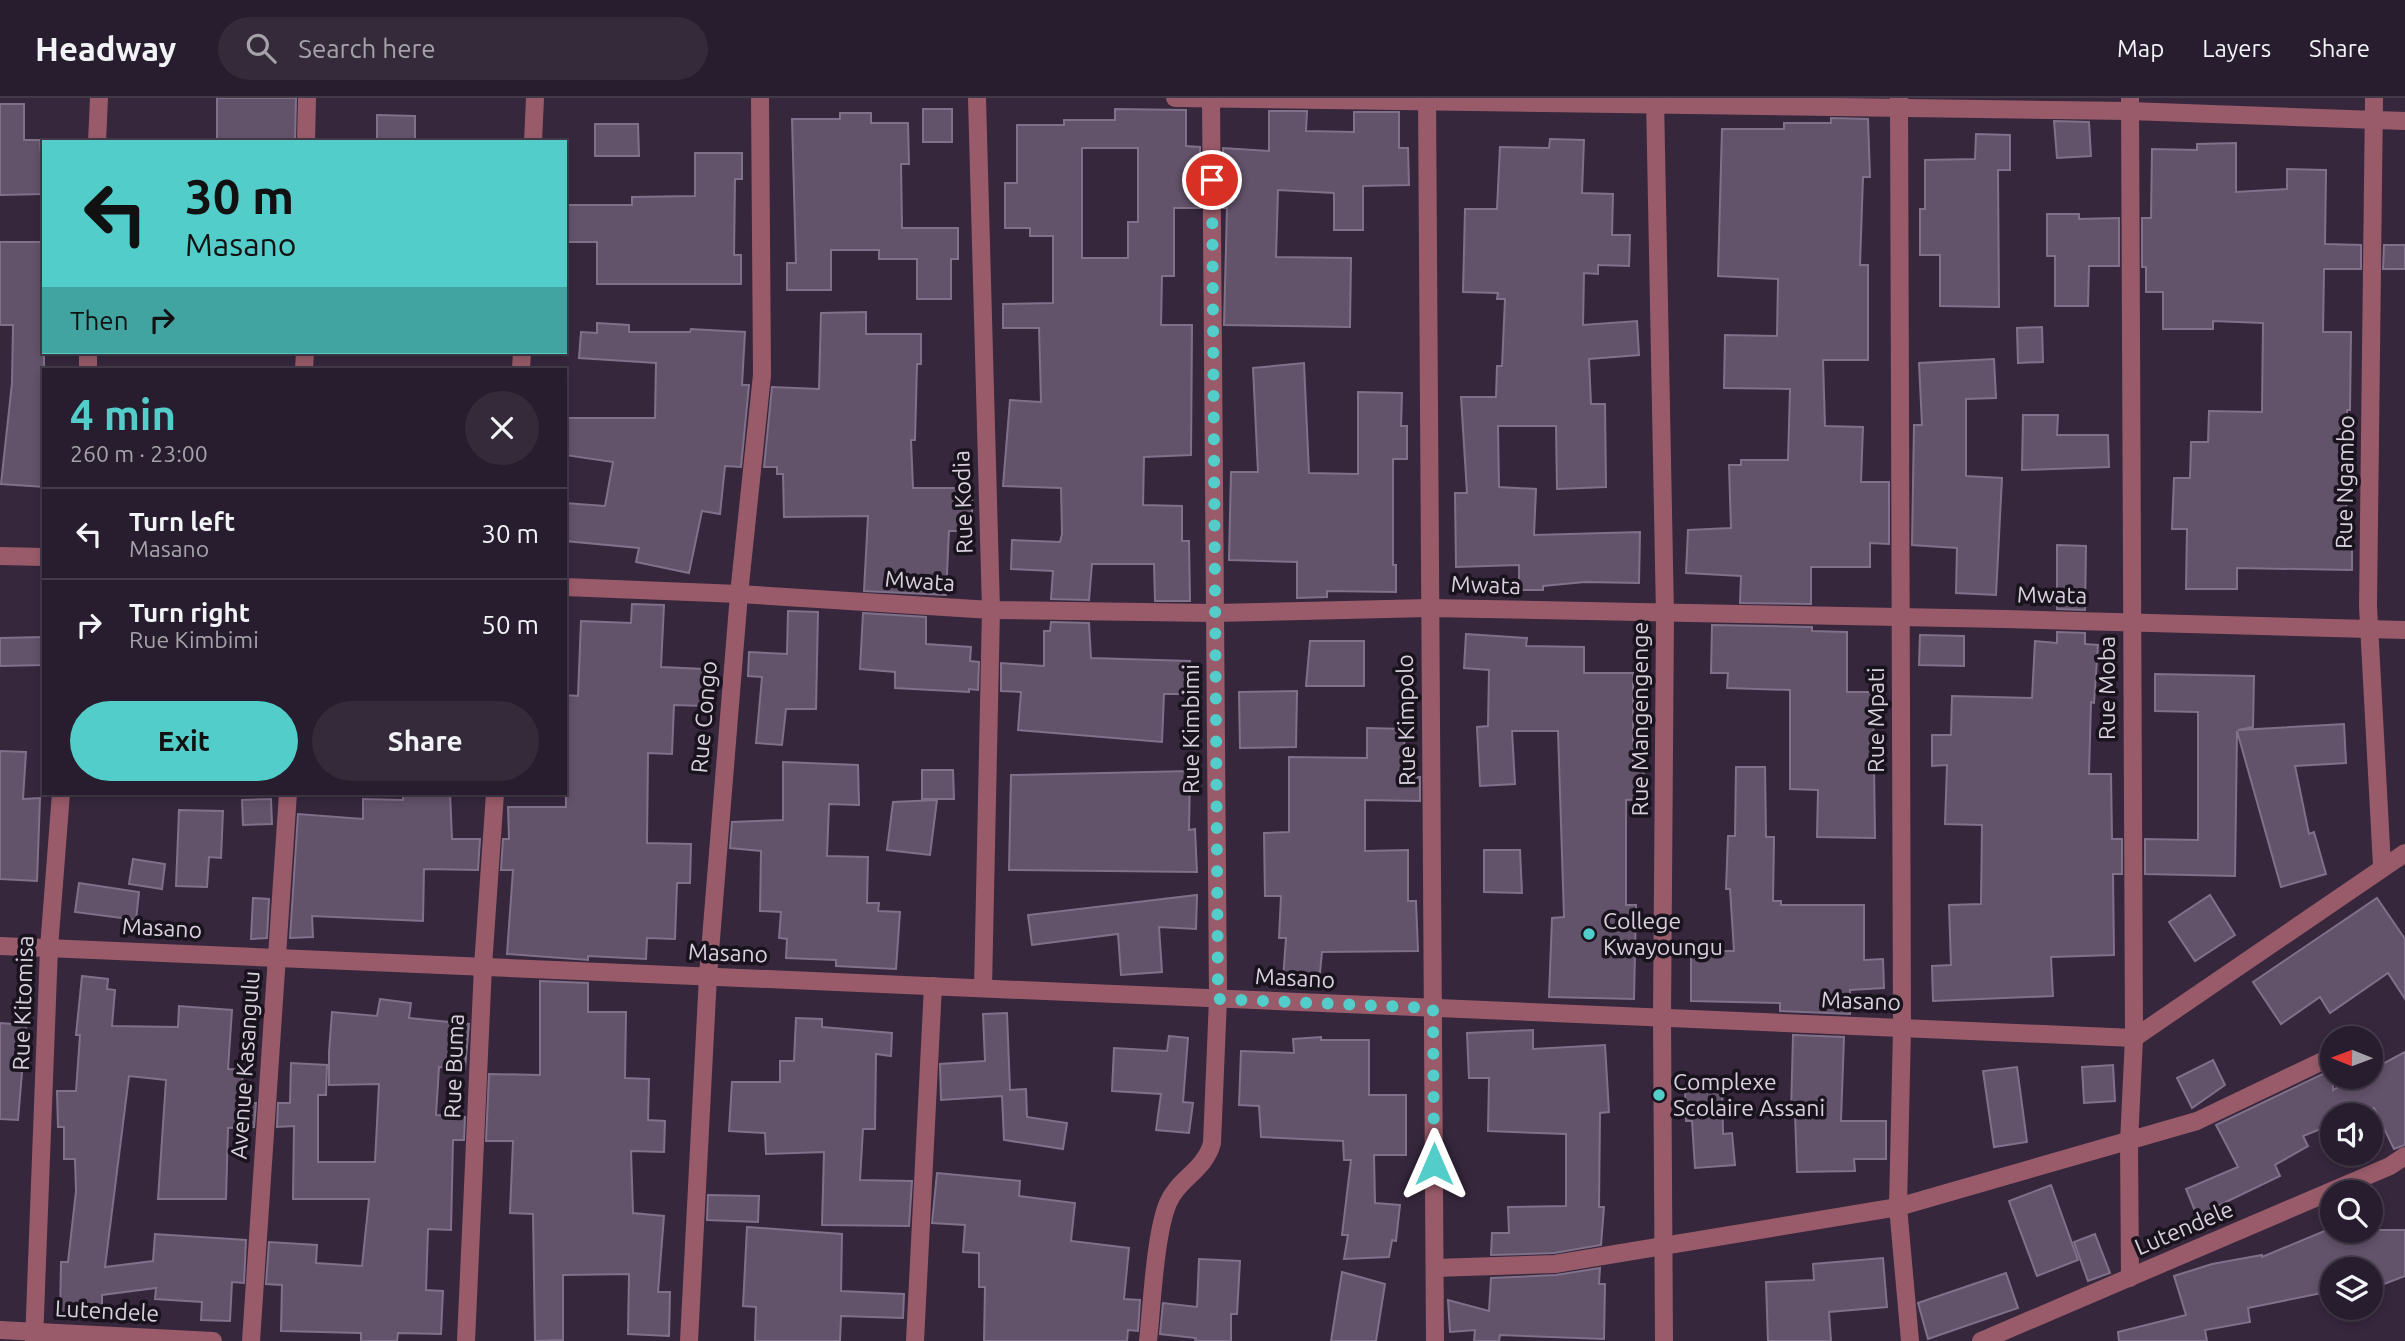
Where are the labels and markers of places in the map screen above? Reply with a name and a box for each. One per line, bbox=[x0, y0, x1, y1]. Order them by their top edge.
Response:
pin bbox=[1182, 150, 1242, 210]
place label: College Kwayoungu bbox=[1603, 908, 1723, 959]
marker: College Kwayoungu bbox=[1581, 926, 1597, 942]
place label: Complexe Scolaire Assani bbox=[1673, 1069, 1825, 1120]
marker: Complexe Scolaire Assani bbox=[1651, 1087, 1667, 1103]

